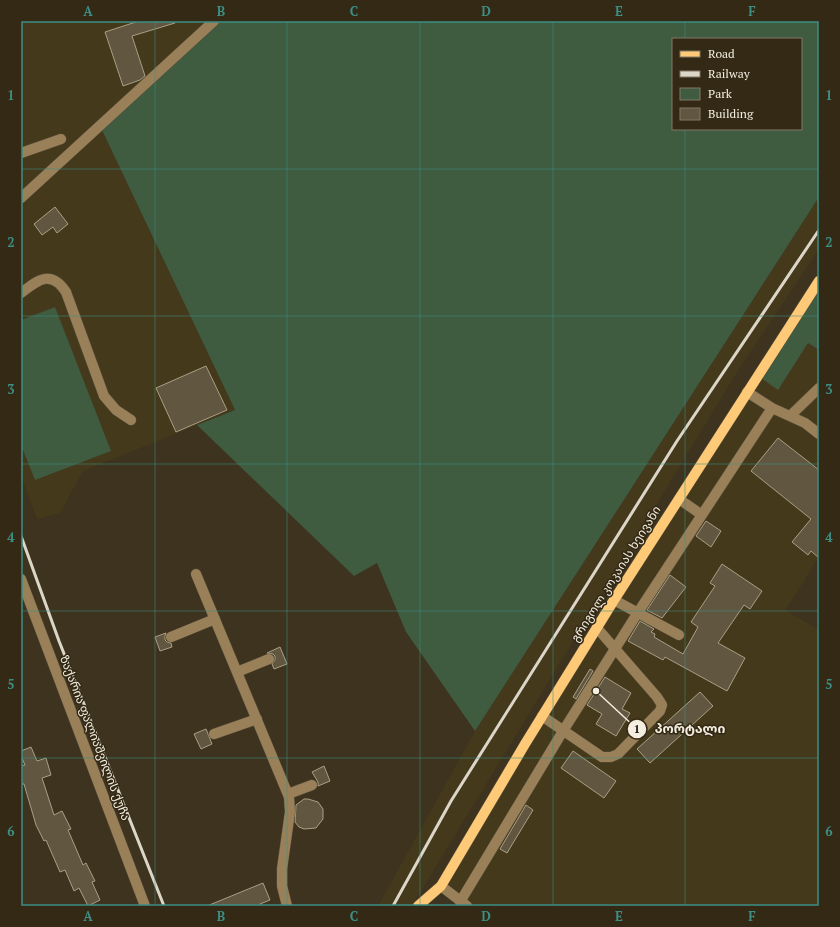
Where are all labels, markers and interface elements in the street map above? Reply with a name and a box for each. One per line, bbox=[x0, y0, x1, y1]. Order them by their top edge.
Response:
text: A bbox=[83, 2, 93, 20]
text: B bbox=[217, 2, 225, 20]
text: C bbox=[350, 2, 358, 20]
text: D bbox=[481, 2, 491, 20]
text: E bbox=[615, 2, 623, 20]
text: F bbox=[748, 2, 756, 20]
legend bbox=[672, 38, 802, 130]
text: Road bbox=[708, 46, 735, 61]
text: Railway bbox=[708, 66, 751, 81]
text: 1 bbox=[7, 86, 15, 104]
text: Park bbox=[708, 86, 733, 101]
text: 1 bbox=[825, 86, 833, 104]
text: Building bbox=[708, 106, 754, 121]
text: 2 bbox=[7, 233, 15, 251]
text: 2 bbox=[825, 233, 833, 251]
text: 3 bbox=[7, 380, 15, 398]
text: 3 bbox=[825, 380, 833, 398]
street label: გრიგოლ კოკაიას ხეივანი bbox=[567, 503, 665, 645]
text: 4 bbox=[7, 528, 15, 546]
text: 4 bbox=[825, 528, 833, 546]
street label: ზაქარია ფალიაშვილის ქუჩა bbox=[56, 653, 134, 823]
text: 5 bbox=[7, 675, 15, 693]
text: 5 bbox=[825, 675, 833, 693]
callout: პორტალი bbox=[627, 716, 734, 741]
text: პორტალი bbox=[655, 719, 725, 737]
text: 1 bbox=[634, 721, 640, 736]
text: 6 bbox=[7, 822, 15, 840]
text: 6 bbox=[825, 822, 833, 840]
text: A bbox=[83, 907, 93, 925]
text: B bbox=[217, 907, 225, 925]
text: C bbox=[350, 907, 358, 925]
text: D bbox=[481, 907, 491, 925]
text: E bbox=[615, 907, 623, 925]
text: F bbox=[748, 907, 756, 925]

